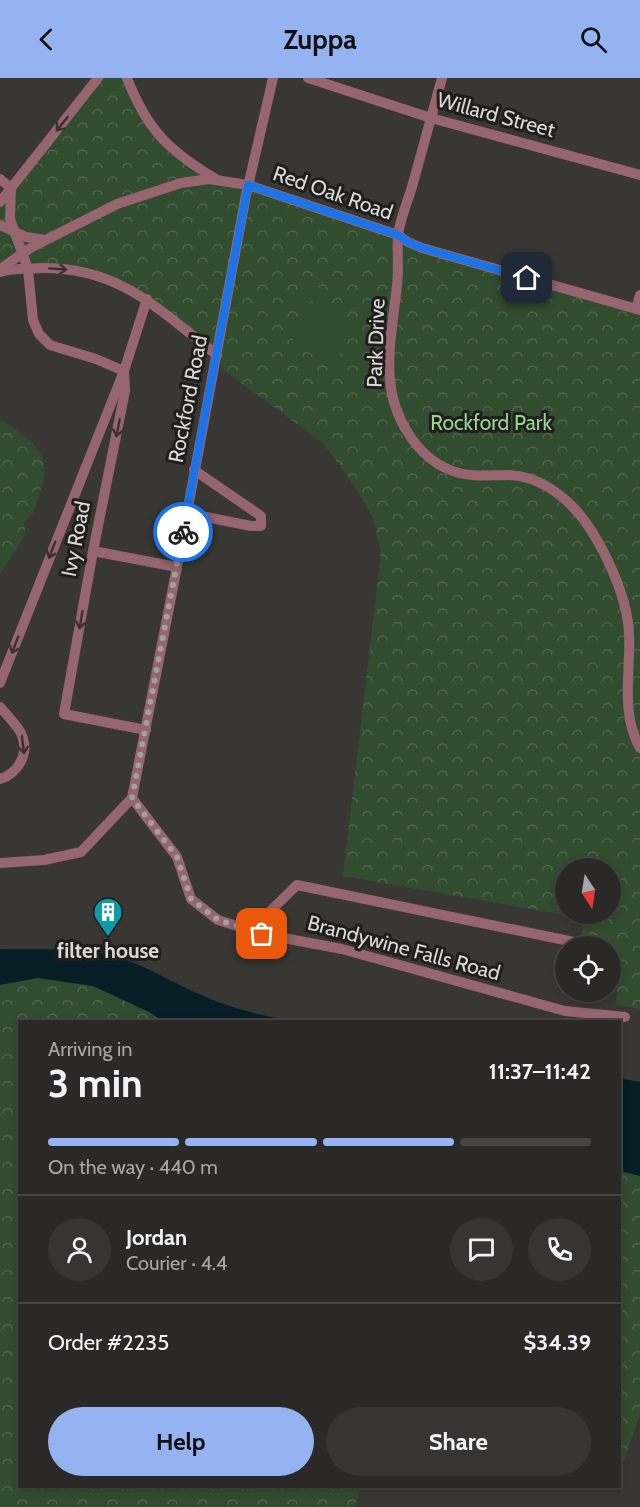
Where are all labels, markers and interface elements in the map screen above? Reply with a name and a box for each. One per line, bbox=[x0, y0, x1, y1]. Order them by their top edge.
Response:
icon: back bbox=[30, 23, 63, 56]
text: Zuppa bbox=[283, 23, 357, 56]
icon: search bbox=[577, 23, 610, 56]
street label: Willard Street bbox=[434, 87, 558, 142]
one-way arrow bbox=[55, 116, 69, 131]
street label: Red Oak Road bbox=[270, 160, 396, 225]
pin bbox=[501, 252, 552, 303]
icon: home bbox=[510, 261, 543, 294]
one-way arrow bbox=[48, 264, 68, 275]
street label: Park Drive bbox=[361, 297, 390, 388]
street label: Rockford Road bbox=[163, 333, 212, 465]
park label: Rockford Park bbox=[430, 410, 552, 435]
one-way arrow bbox=[112, 418, 123, 438]
street label: Ivy Road bbox=[56, 499, 95, 579]
courier bbox=[153, 502, 213, 562]
icon: bike bbox=[167, 516, 200, 549]
one-way arrow bbox=[46, 540, 57, 559]
one-way arrow bbox=[75, 609, 86, 629]
one-way arrow bbox=[8, 635, 19, 654]
one-way arrow bbox=[17, 735, 28, 754]
north arrow bbox=[555, 858, 621, 924]
map controls bbox=[555, 858, 621, 1002]
building icon: filter house bbox=[92, 896, 124, 938]
pin bbox=[236, 908, 287, 959]
street label: Brandywine Falls Road bbox=[305, 910, 503, 985]
icon: bag bbox=[245, 917, 278, 950]
button: locate bbox=[555, 936, 621, 1002]
place label: filter house bbox=[57, 938, 159, 963]
text: Arriving in bbox=[48, 1037, 132, 1061]
text: 11:37–11:42 bbox=[489, 1058, 591, 1085]
text: 3 min bbox=[48, 1059, 143, 1107]
text: On the way · 440 m bbox=[48, 1155, 218, 1179]
button: person bbox=[48, 1218, 111, 1281]
button: chat bbox=[450, 1218, 513, 1281]
button: phone bbox=[528, 1218, 591, 1281]
text: Jordan bbox=[126, 1224, 187, 1251]
text: Courier · 4.4 bbox=[126, 1251, 227, 1275]
text: Order #2235 bbox=[48, 1329, 169, 1356]
text: $34.39 bbox=[524, 1329, 591, 1356]
button: Help bbox=[48, 1407, 314, 1476]
button: Share bbox=[326, 1407, 591, 1476]

